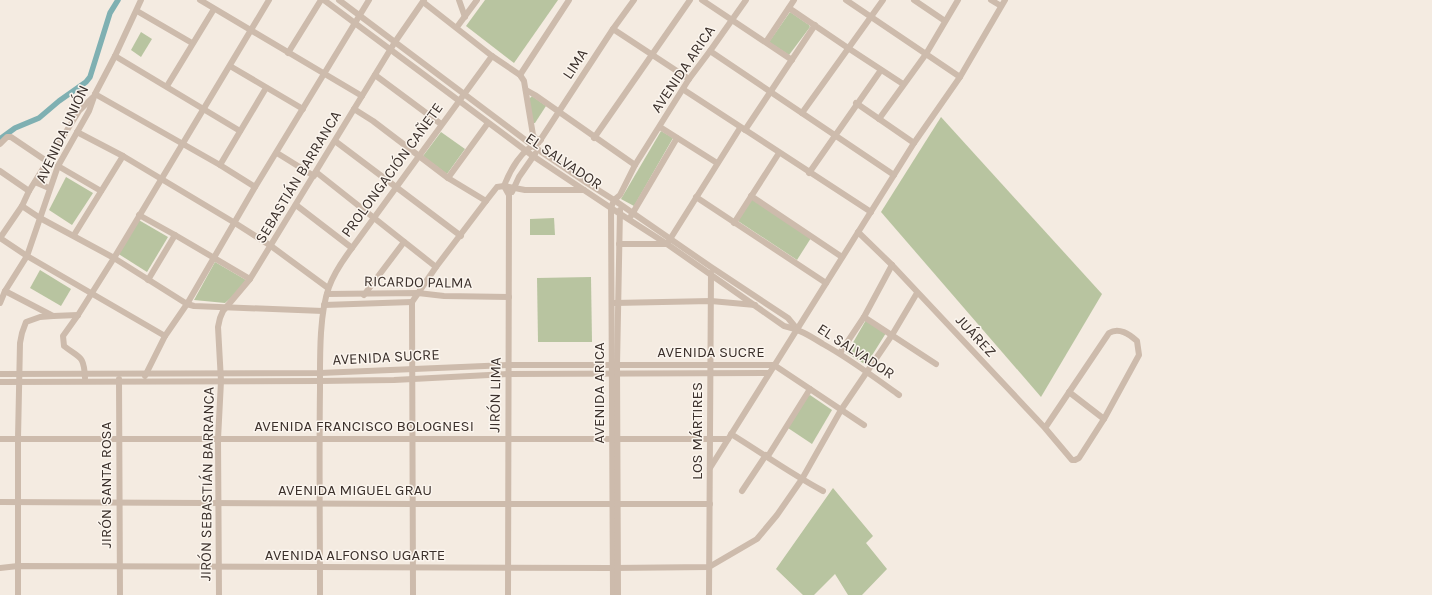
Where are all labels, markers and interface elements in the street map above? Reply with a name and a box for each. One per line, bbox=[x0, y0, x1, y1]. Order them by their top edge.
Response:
street label: AVENIDA ARICA bbox=[647, 22, 719, 116]
street label: LIMA bbox=[559, 45, 592, 83]
street label: AVENIDA UNIÓN bbox=[31, 82, 93, 186]
street label: PROLONGACIÓN CAÑETE bbox=[337, 99, 447, 241]
street label: SEBASTIÁN BARRANCA bbox=[251, 107, 345, 247]
street label: EL SALVADOR bbox=[522, 129, 606, 193]
street label: RICARDO PALMA bbox=[364, 272, 473, 292]
street label: JUÁREZ bbox=[952, 311, 1000, 361]
street label: EL SALVADOR bbox=[814, 319, 898, 383]
street label: AVENIDA ARICA bbox=[590, 342, 608, 444]
street label: AVENIDA SUCRE bbox=[657, 343, 765, 361]
street label: AVENIDA SUCRE bbox=[332, 345, 440, 369]
street label: JIRÓN LIMA bbox=[485, 357, 505, 433]
street label: LOS MÁRTIRES bbox=[688, 382, 706, 480]
street label: JIRÓN SEBASTIÁN BARRANCA bbox=[196, 386, 218, 581]
street label: AVENIDA FRANCISCO BOLOGNESI bbox=[254, 417, 474, 435]
street label: JIRÓN SANTA ROSA bbox=[97, 421, 115, 548]
street label: AVENIDA MIGUEL GRAU bbox=[278, 481, 432, 499]
street label: AVENIDA ALFONSO UGARTE bbox=[265, 546, 445, 564]

